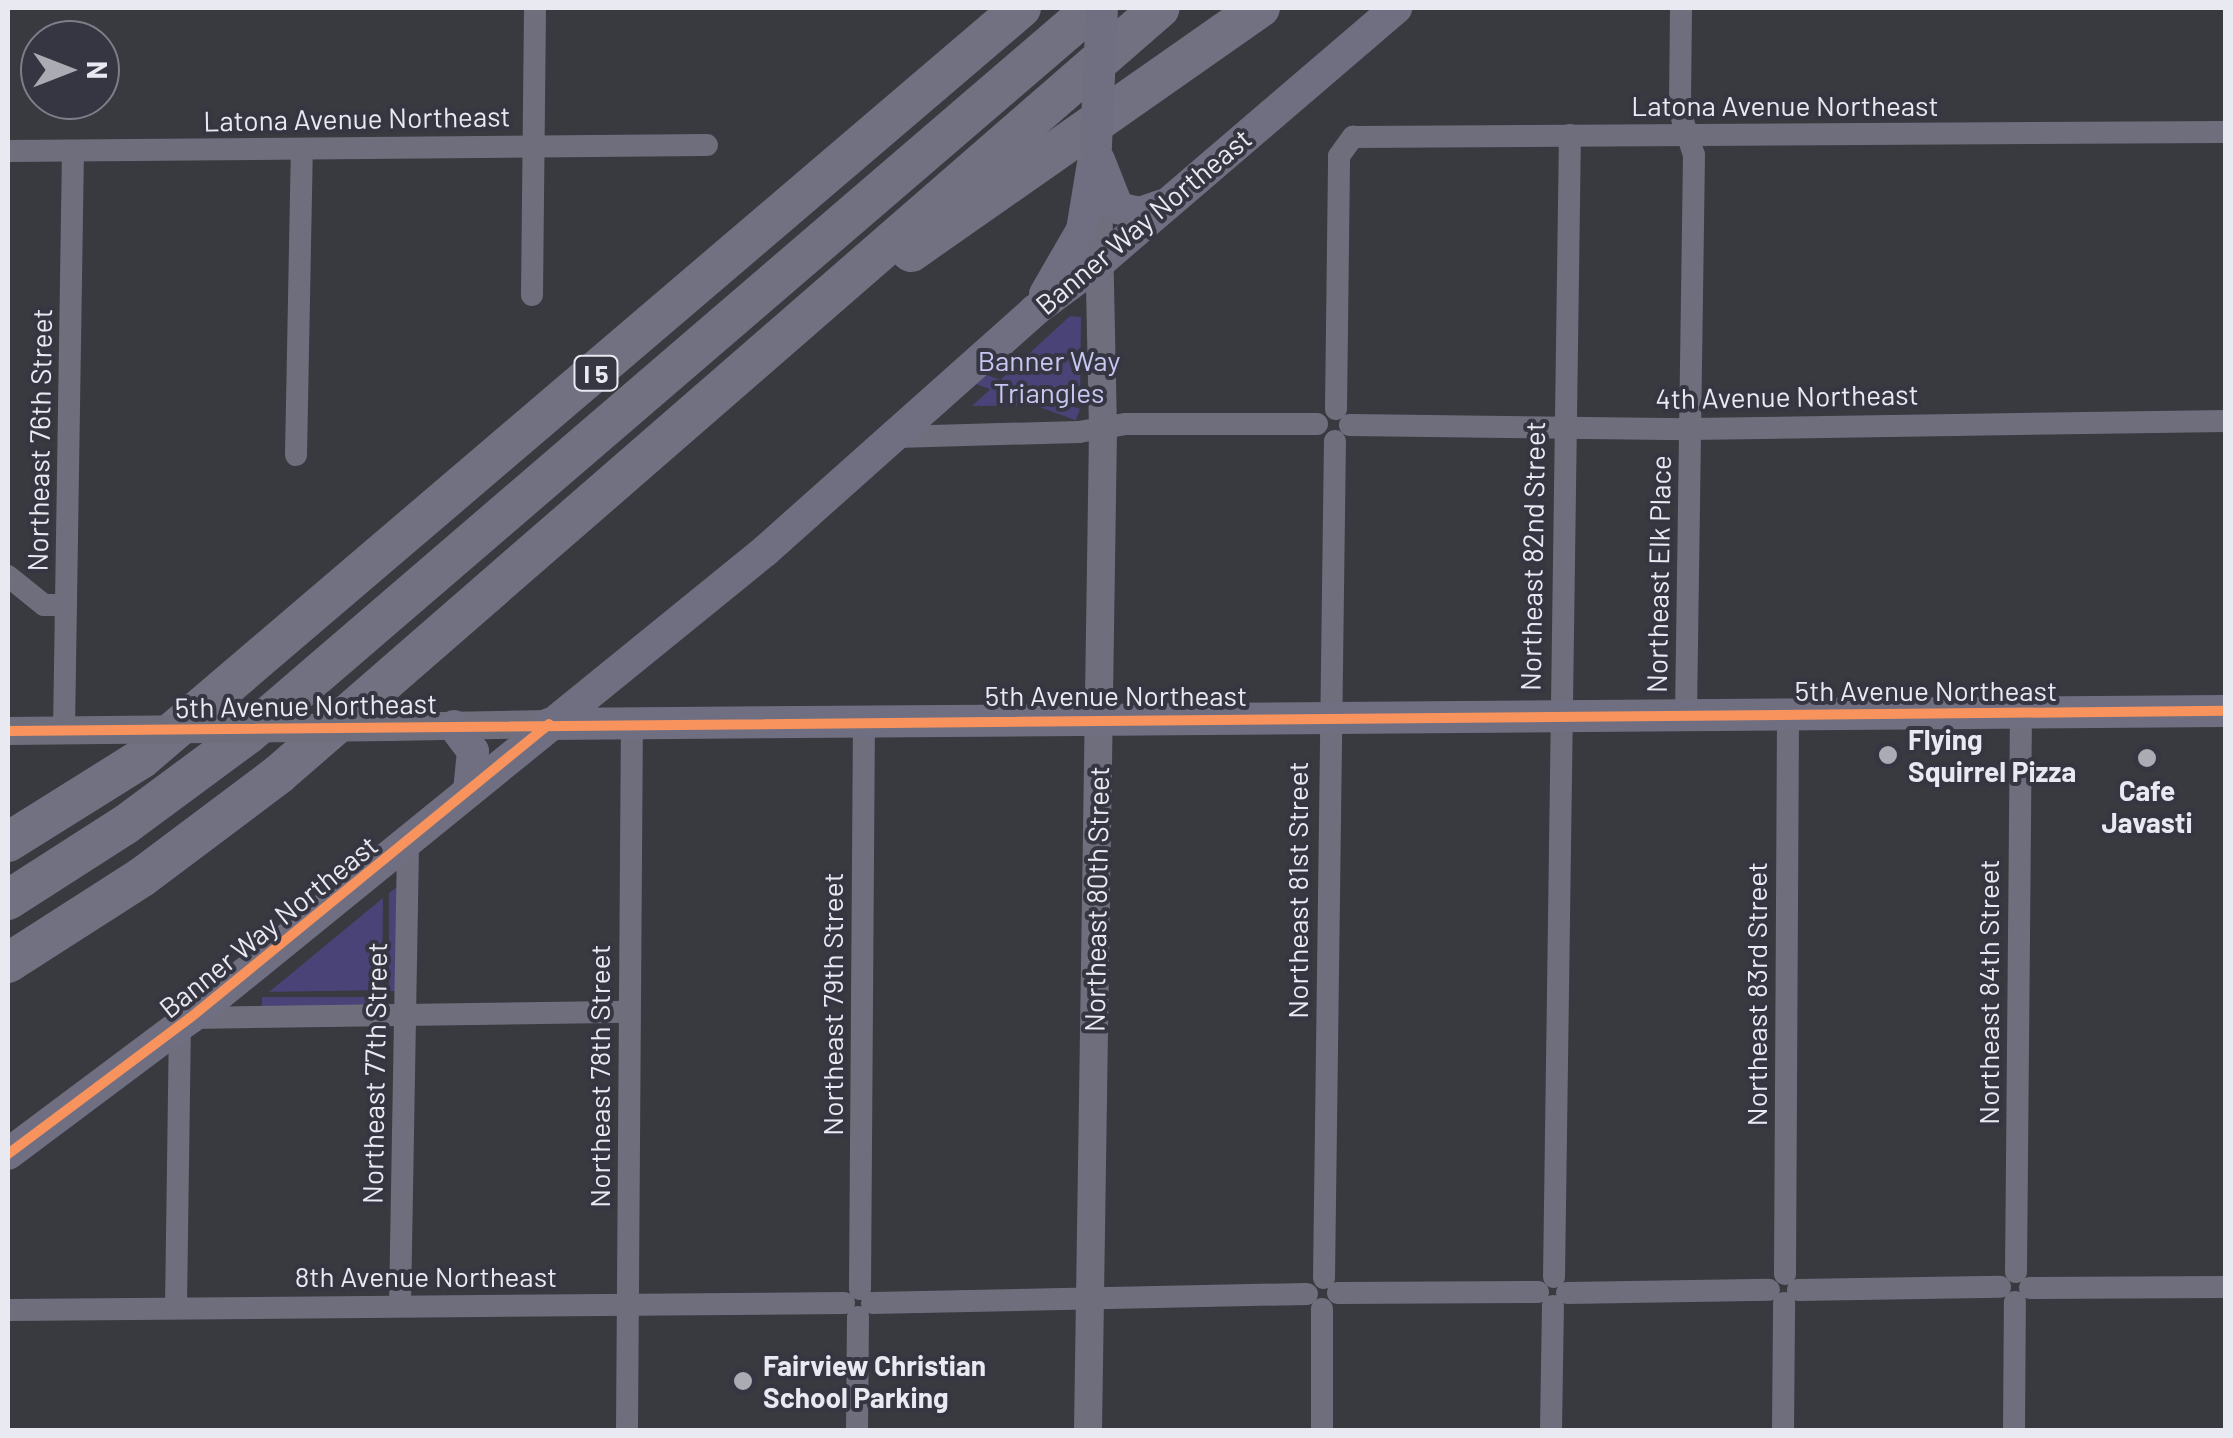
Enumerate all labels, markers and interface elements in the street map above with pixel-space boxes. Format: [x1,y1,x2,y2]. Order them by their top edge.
north arrow [20,20,120,120]
text: N [81,61,115,79]
street label: Latona Avenue Northeast [1631,88,1939,122]
street label: Latona Avenue Northeast [203,99,511,137]
street label: Banner Way Northeast [1028,121,1258,321]
street label: Northeast 76th Street [20,308,58,572]
park label: Banner Way Triangles [978,343,1120,409]
road number: I 5 [571,353,621,393]
street label: 4th Avenue Northeast [1655,377,1919,415]
street label: Northeast 82nd Street [1513,421,1551,691]
street label: Northeast Elk Place [1639,455,1677,693]
street label: 5th Avenue Northeast [1795,673,2057,707]
street label: 5th Avenue Northeast [985,678,1247,712]
street label: 5th Avenue Northeast [175,686,437,724]
place label: Flying Squirrel Pizza [1908,722,2076,788]
marker: Flying Squirrel Pizza [1877,744,1899,766]
marker: Cafe Javasti [2136,747,2158,769]
street label: Northeast 81st Street [1280,761,1314,1019]
street label: Northeast 80th Street [1077,766,1115,1032]
place label: Cafe Javasti [2101,773,2193,839]
street label: Banner Way Northeast [152,828,384,1024]
street label: Northeast 84th Street [1971,859,2005,1125]
street label: Northeast 83rd Street [1739,862,1773,1126]
street label: Northeast 79th Street [815,872,849,1136]
street label: Northeast 77th Street [355,942,393,1204]
street label: Northeast 78th Street [582,944,616,1208]
street label: 8th Avenue Northeast [295,1259,557,1293]
place label: Fairview Christian School Parking [763,1348,986,1414]
marker: Fairview Christian School Parking [732,1370,754,1392]

